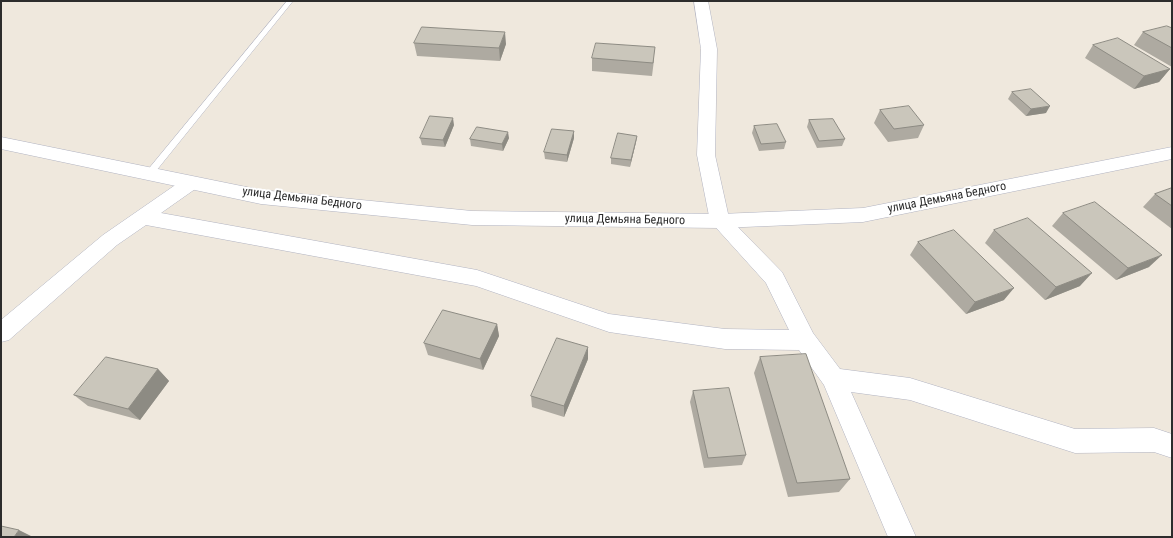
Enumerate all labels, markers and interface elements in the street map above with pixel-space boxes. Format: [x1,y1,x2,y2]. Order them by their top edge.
street label: улица Демьяна Бедного [887,179,1007,217]
street label: улица Демьяна Бедного [241,185,363,213]
street label: улица Демьяна Бедного [565,212,685,228]

